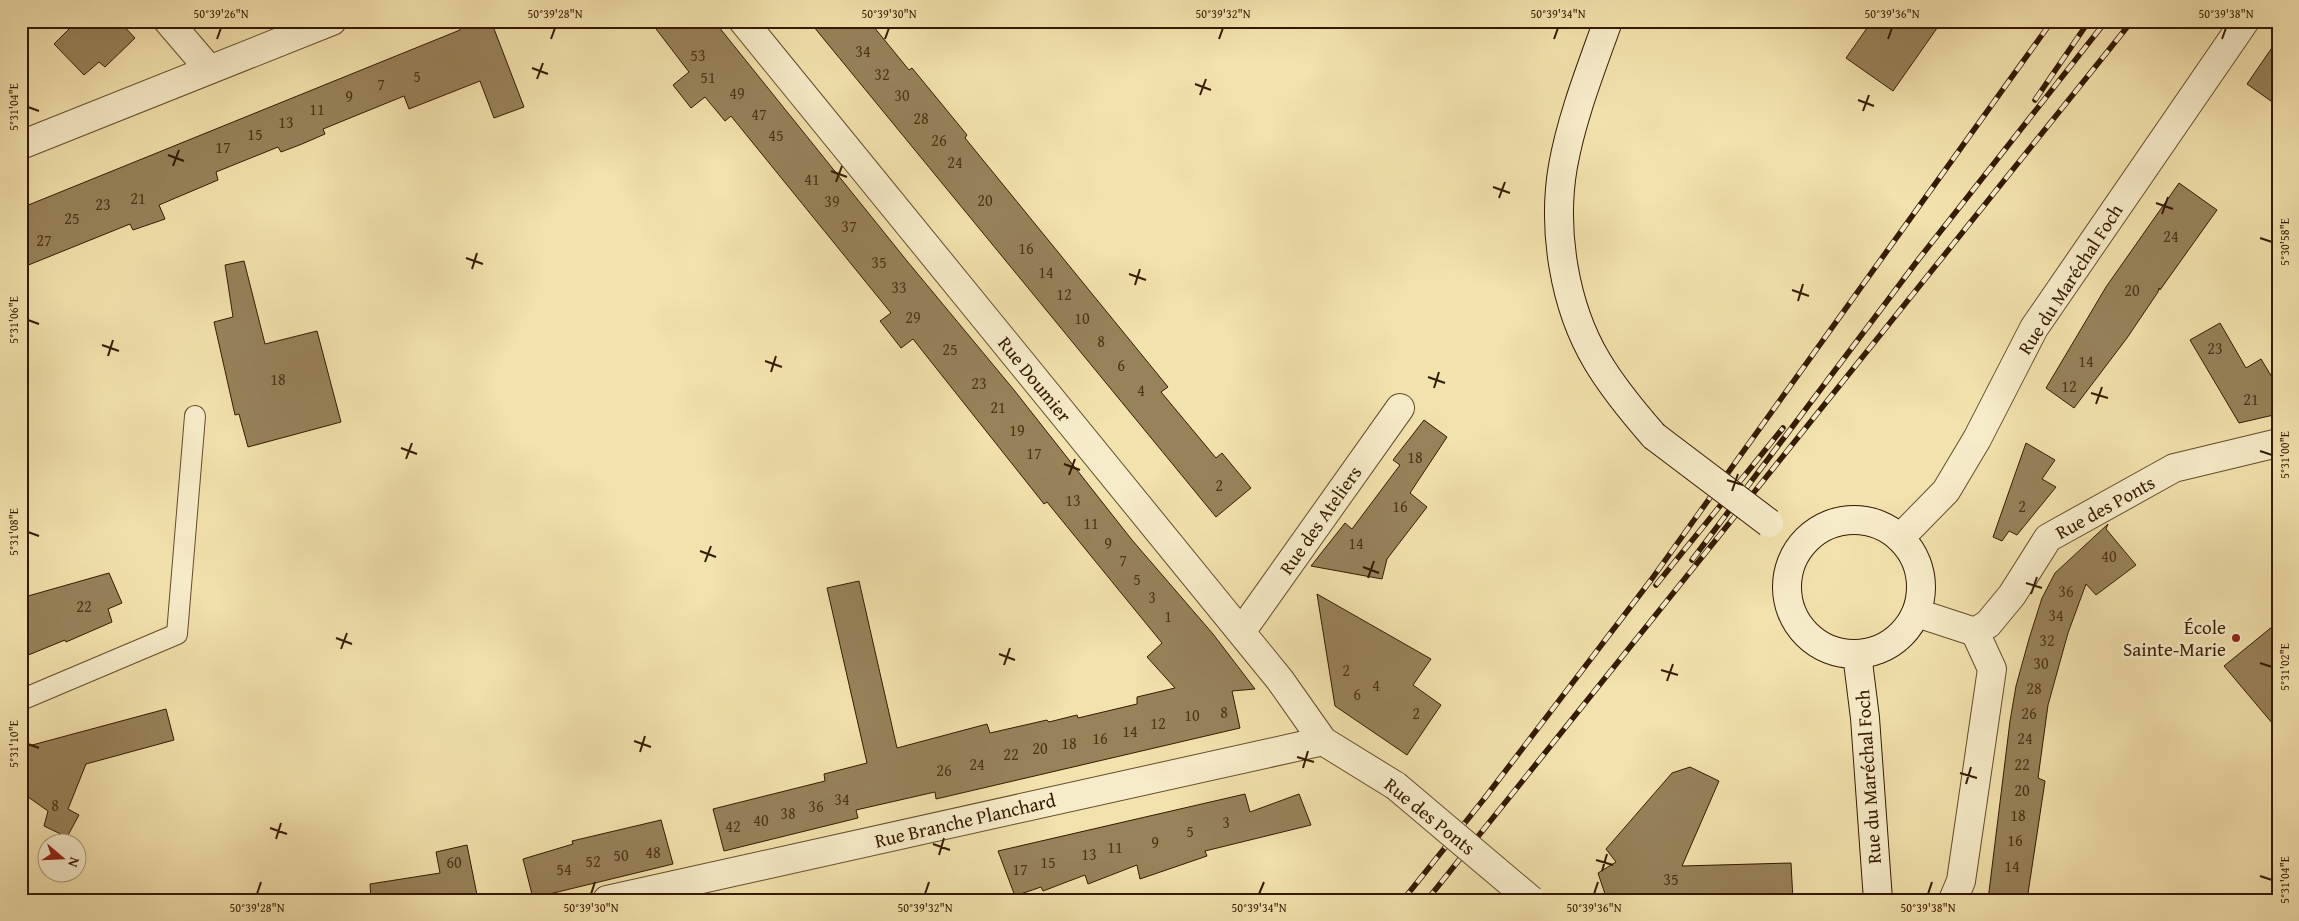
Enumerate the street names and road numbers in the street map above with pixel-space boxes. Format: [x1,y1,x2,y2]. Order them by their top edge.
street label: Rue du Maréchal Foch [2011,198,2129,360]
street label: Rue Doumier [992,330,1079,428]
street label: Rue des Ateliers [1272,460,1368,580]
street label: Rue des Ponts [2050,468,2160,546]
street label: Rue du Maréchal Foch [1848,689,1888,865]
street label: Rue des Ponts [1378,771,1482,861]
street label: Rue Branche Planchard [872,785,1059,854]

